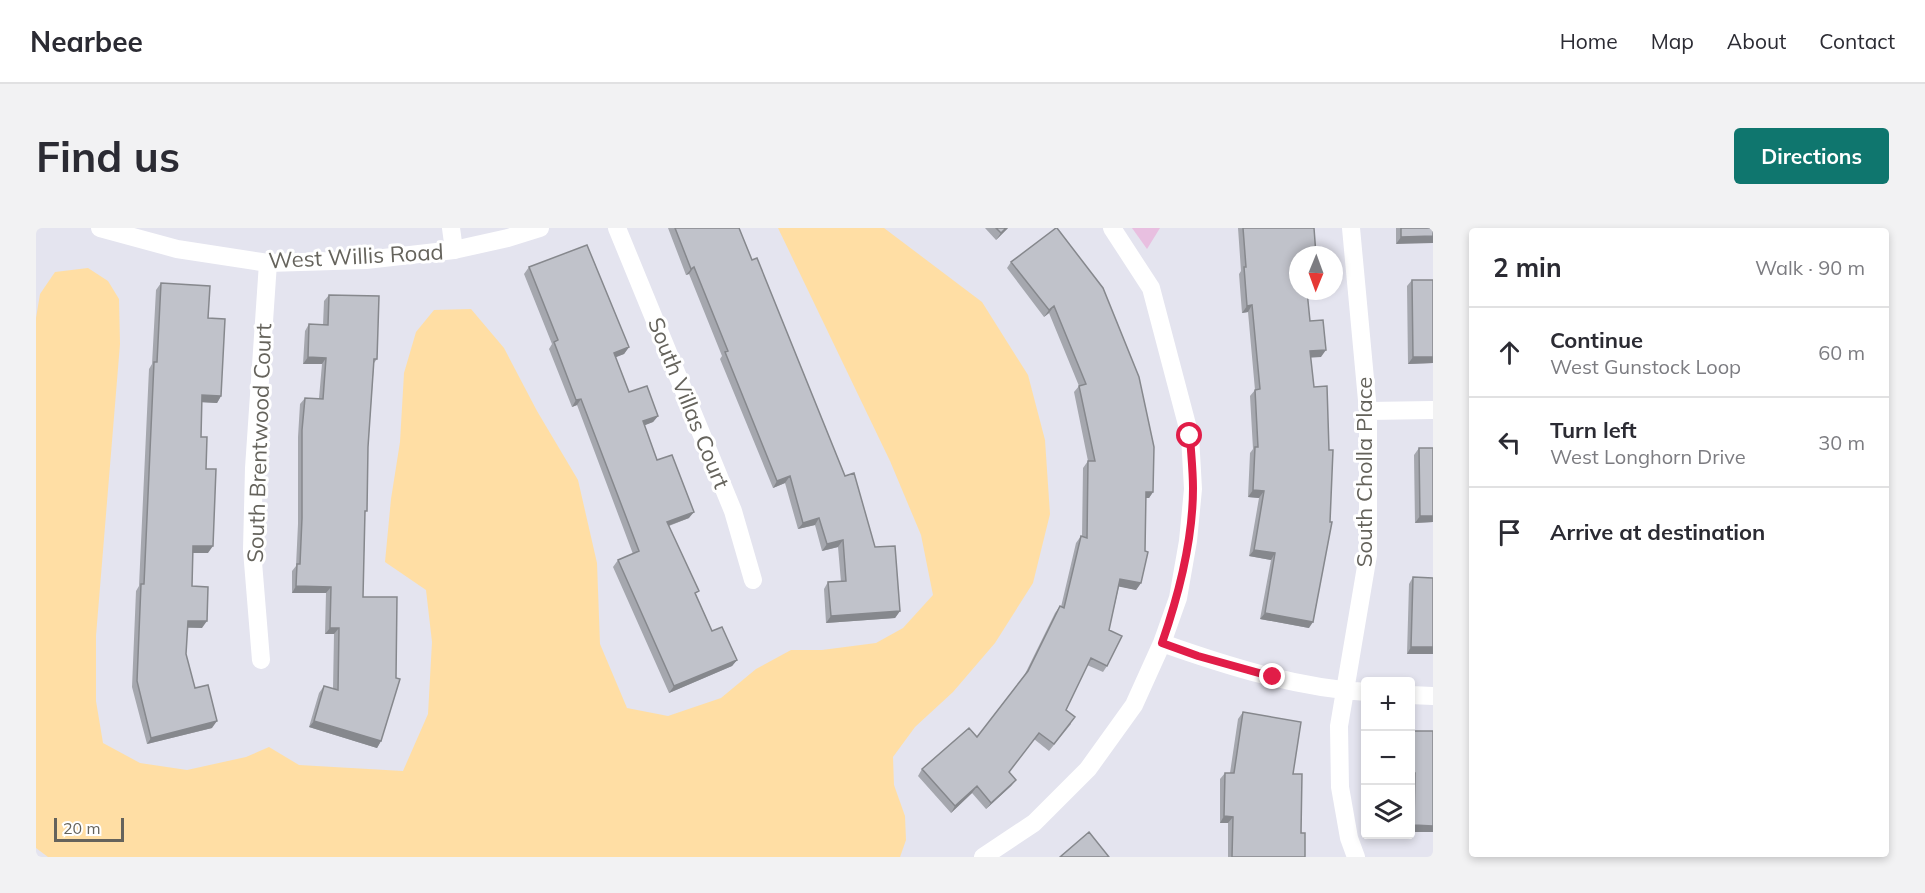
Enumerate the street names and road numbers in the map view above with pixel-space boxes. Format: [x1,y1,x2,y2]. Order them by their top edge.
street label: West Willis Road [268,237,444,275]
street label: South Villas Court [642,313,736,493]
street label: South Brentwood Court [241,322,277,563]
street label: South Cholla Place [1350,377,1378,567]

